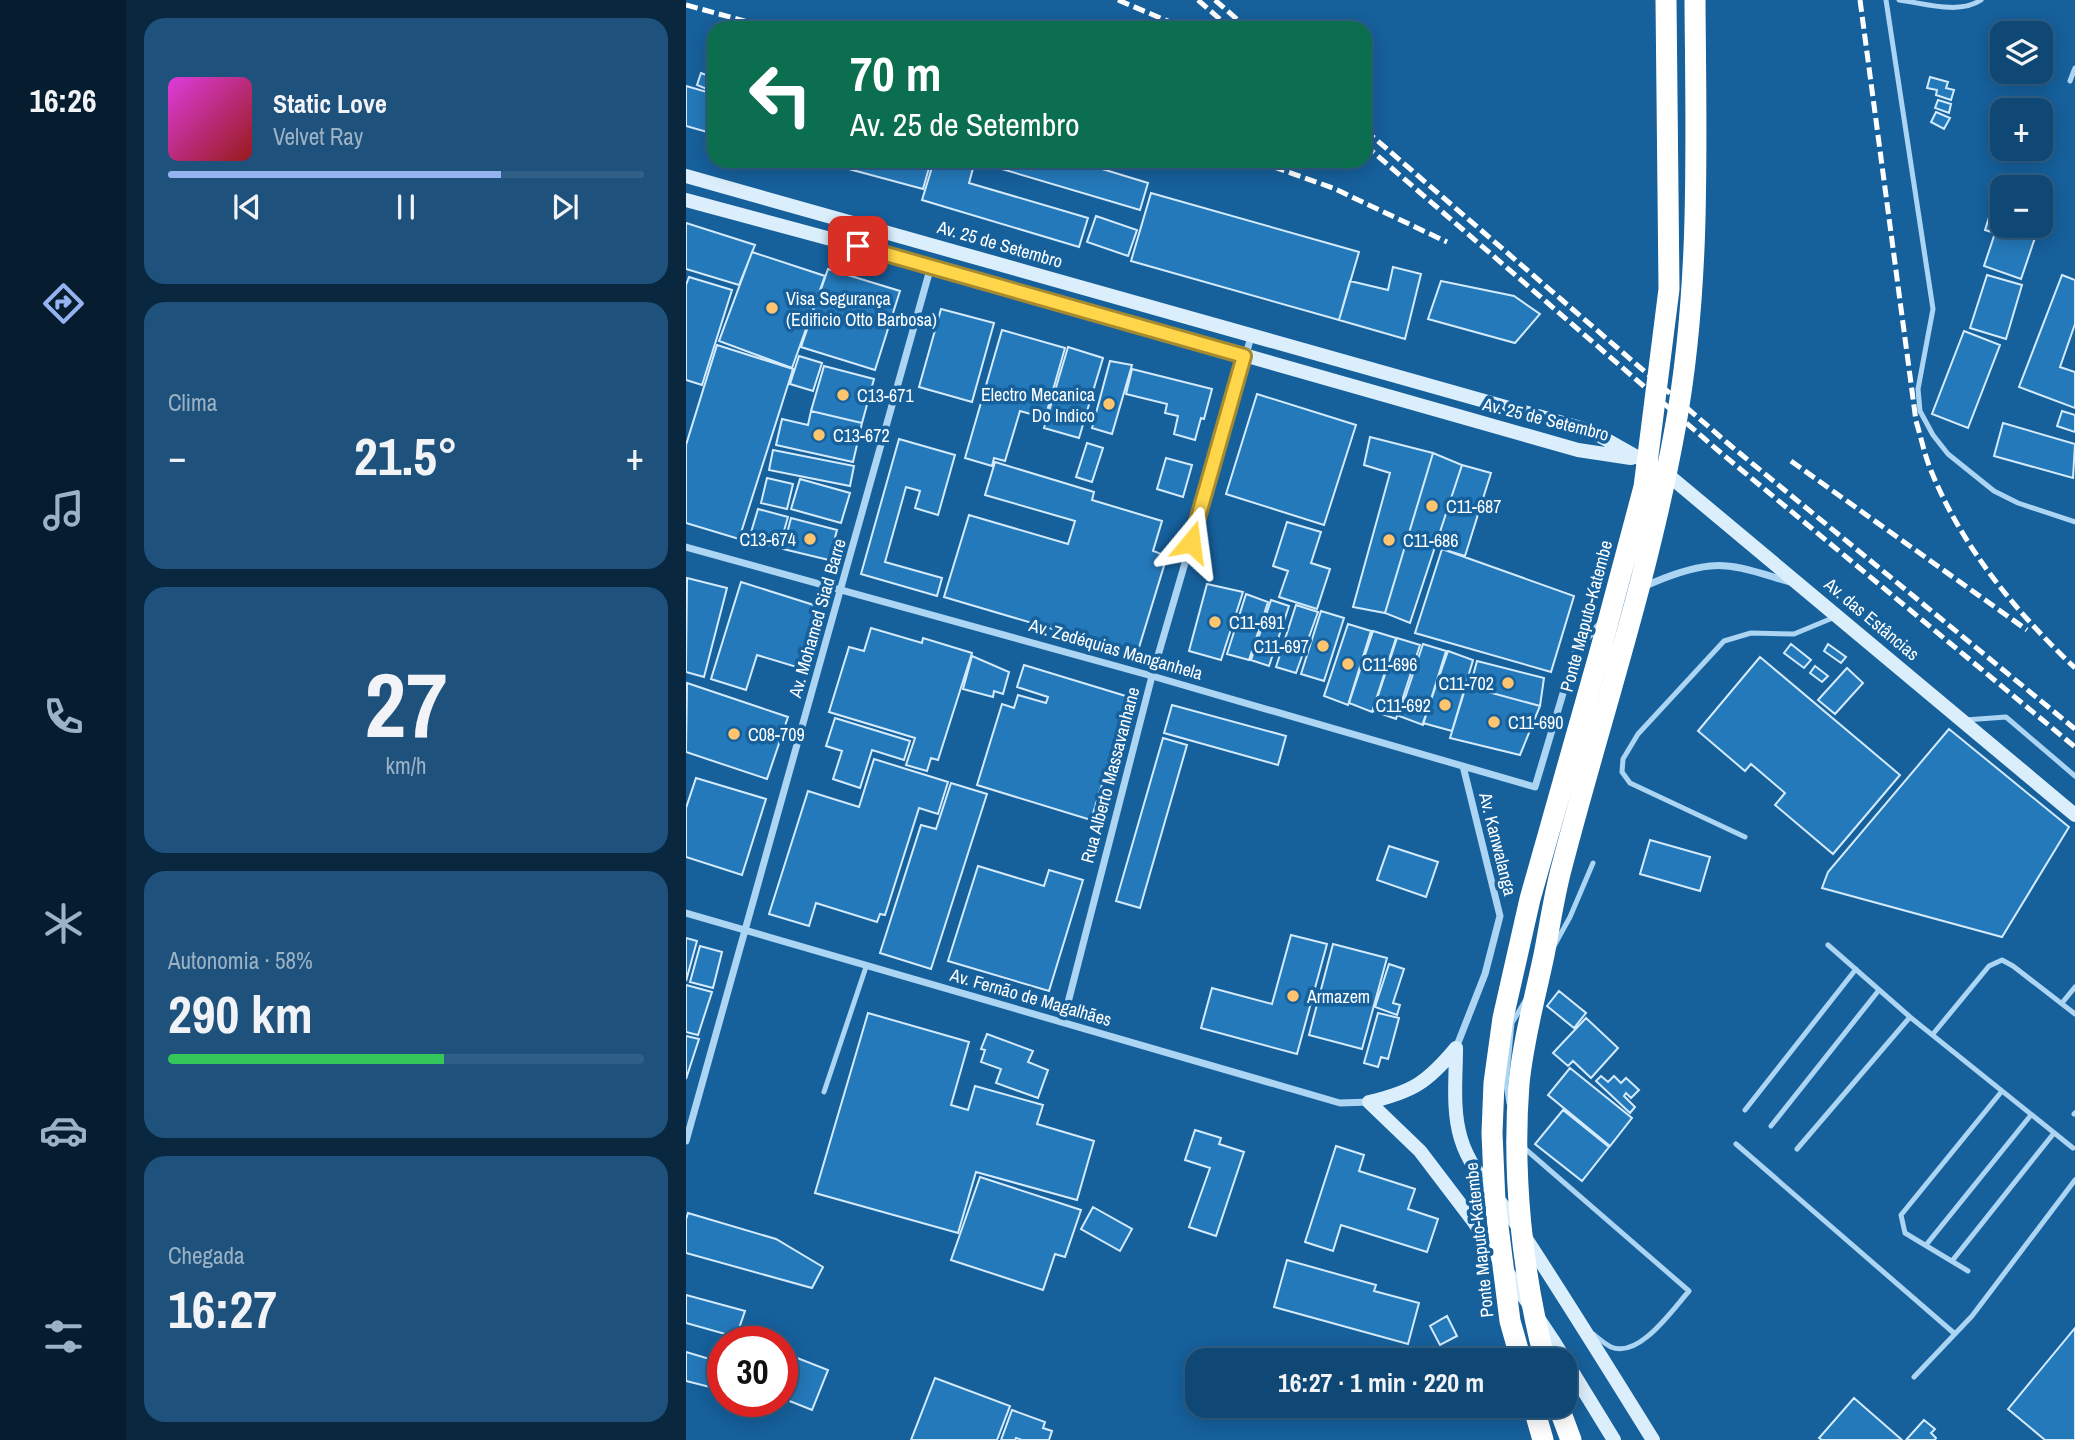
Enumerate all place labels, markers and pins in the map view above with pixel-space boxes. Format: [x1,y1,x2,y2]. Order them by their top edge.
pin [828,216,888,276]
place label: Visa Segurança (Edificio Otto Barbosa) [786,286,937,332]
marker: Visa Segurança (Edificio Otto Barbosa) [764,300,780,316]
place label: Electro Mecanica Do Indico [981,382,1095,428]
place label: C13-671 [857,383,914,408]
marker: C13-671 [835,387,851,403]
marker: Electro Mecanica Do Indico [1101,396,1117,412]
place label: C13-672 [833,423,890,448]
marker: C13-672 [811,427,827,443]
place label: C11-687 [1446,494,1502,519]
marker: C11-687 [1424,498,1440,514]
place label: C13-674 [739,527,796,552]
place label: C11-686 [1403,528,1459,553]
marker: C13-674 [802,531,818,547]
marker: C11-686 [1381,532,1397,548]
place label: C11-691 [1229,610,1285,635]
marker: C11-691 [1207,614,1223,630]
place label: C11-697 [1253,634,1309,659]
marker: C11-697 [1315,638,1331,654]
place label: C11-696 [1362,652,1418,677]
marker: C11-696 [1340,656,1356,672]
place label: C11-702 [1438,671,1494,696]
marker: C11-702 [1500,675,1516,691]
place label: C11-692 [1375,693,1431,718]
marker: C11-692 [1437,697,1453,713]
place label: C11-690 [1508,710,1564,735]
marker: C11-690 [1486,714,1502,730]
place label: C08-709 [748,722,805,747]
marker: C08-709 [726,726,742,742]
place label: Armazem [1306,984,1370,1009]
marker: Armazem [1285,988,1301,1004]

